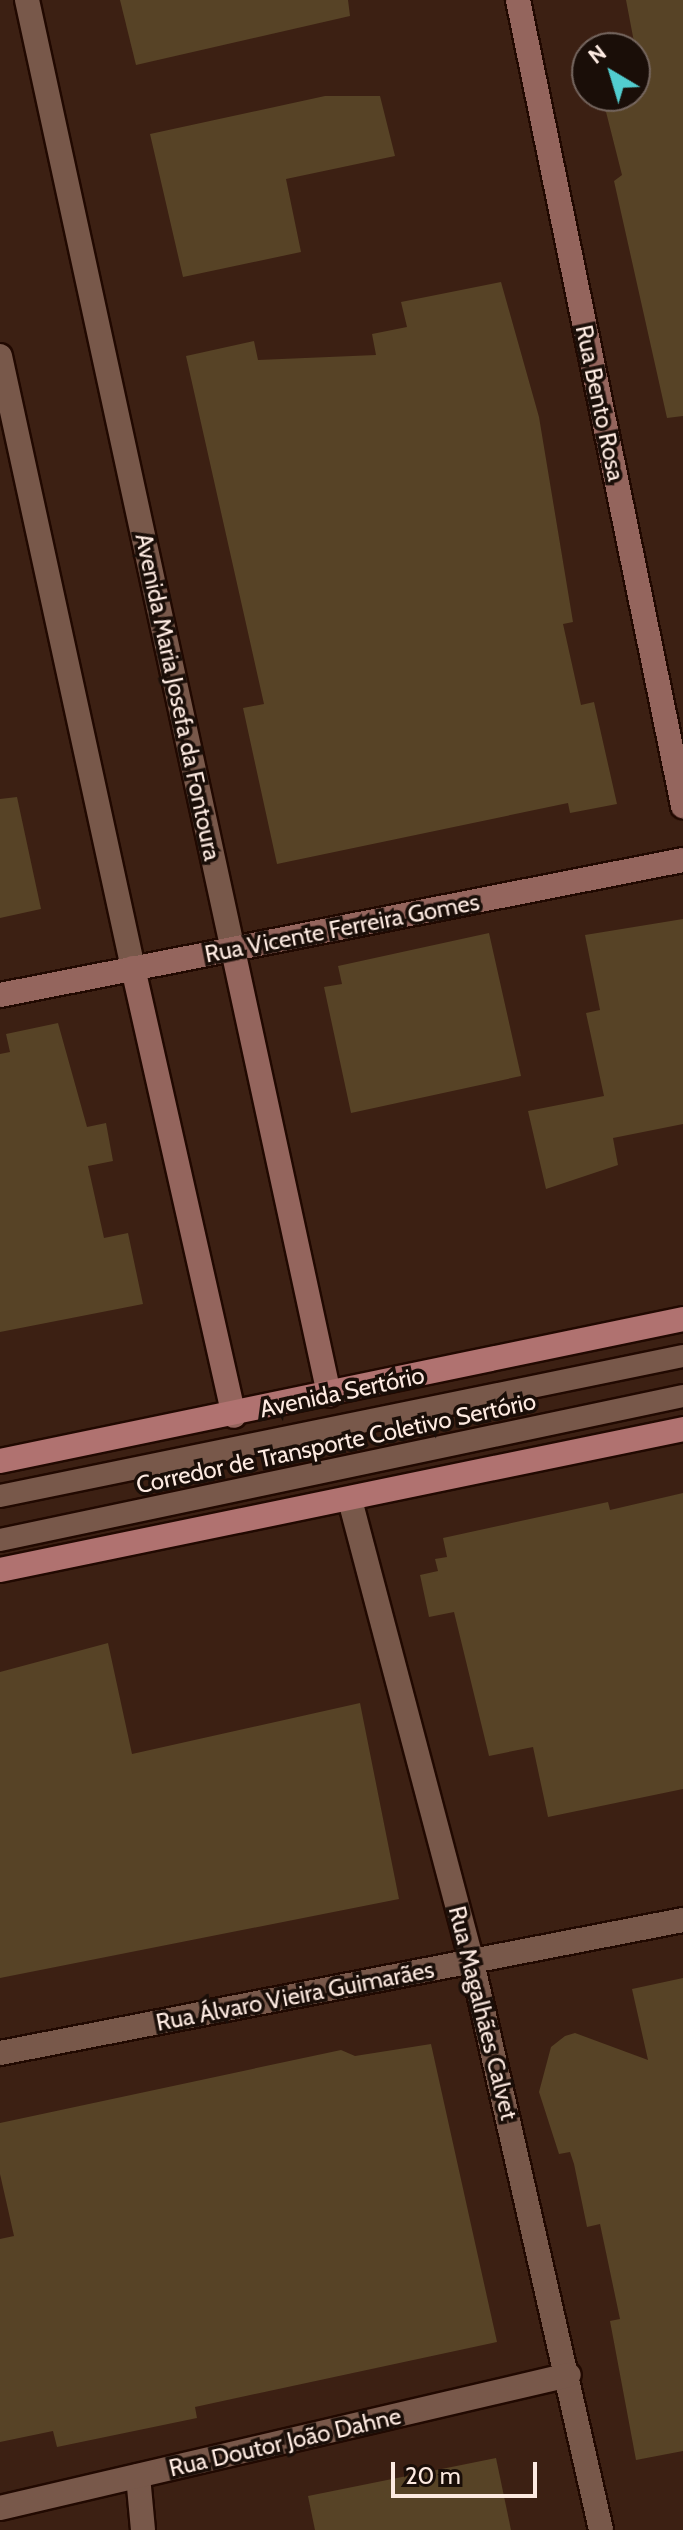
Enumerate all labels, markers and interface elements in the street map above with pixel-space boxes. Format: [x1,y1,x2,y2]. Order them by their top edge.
north arrow [571,32,651,112]
text: N [583,39,612,70]
street label: Rua Bento Rosa [569,322,631,484]
street label: Avenida Maria Josefa da Fontoura [129,531,227,863]
street label: Rua Vicente Ferreira Gomes [202,887,482,969]
street label: Avenida Sertório [257,1361,427,1423]
street label: Corredor de Transporte Coletivo Sertório [134,1387,538,1499]
street label: Rua Magalhães Calvet [442,1903,524,2123]
street label: Rua Álvaro Vieira Guimarães [154,1955,436,2037]
street label: Rua Doutor João Dahne [166,2401,404,2483]
scale bar [395,2446,541,2496]
text: 20 m [405,2461,461,2490]

